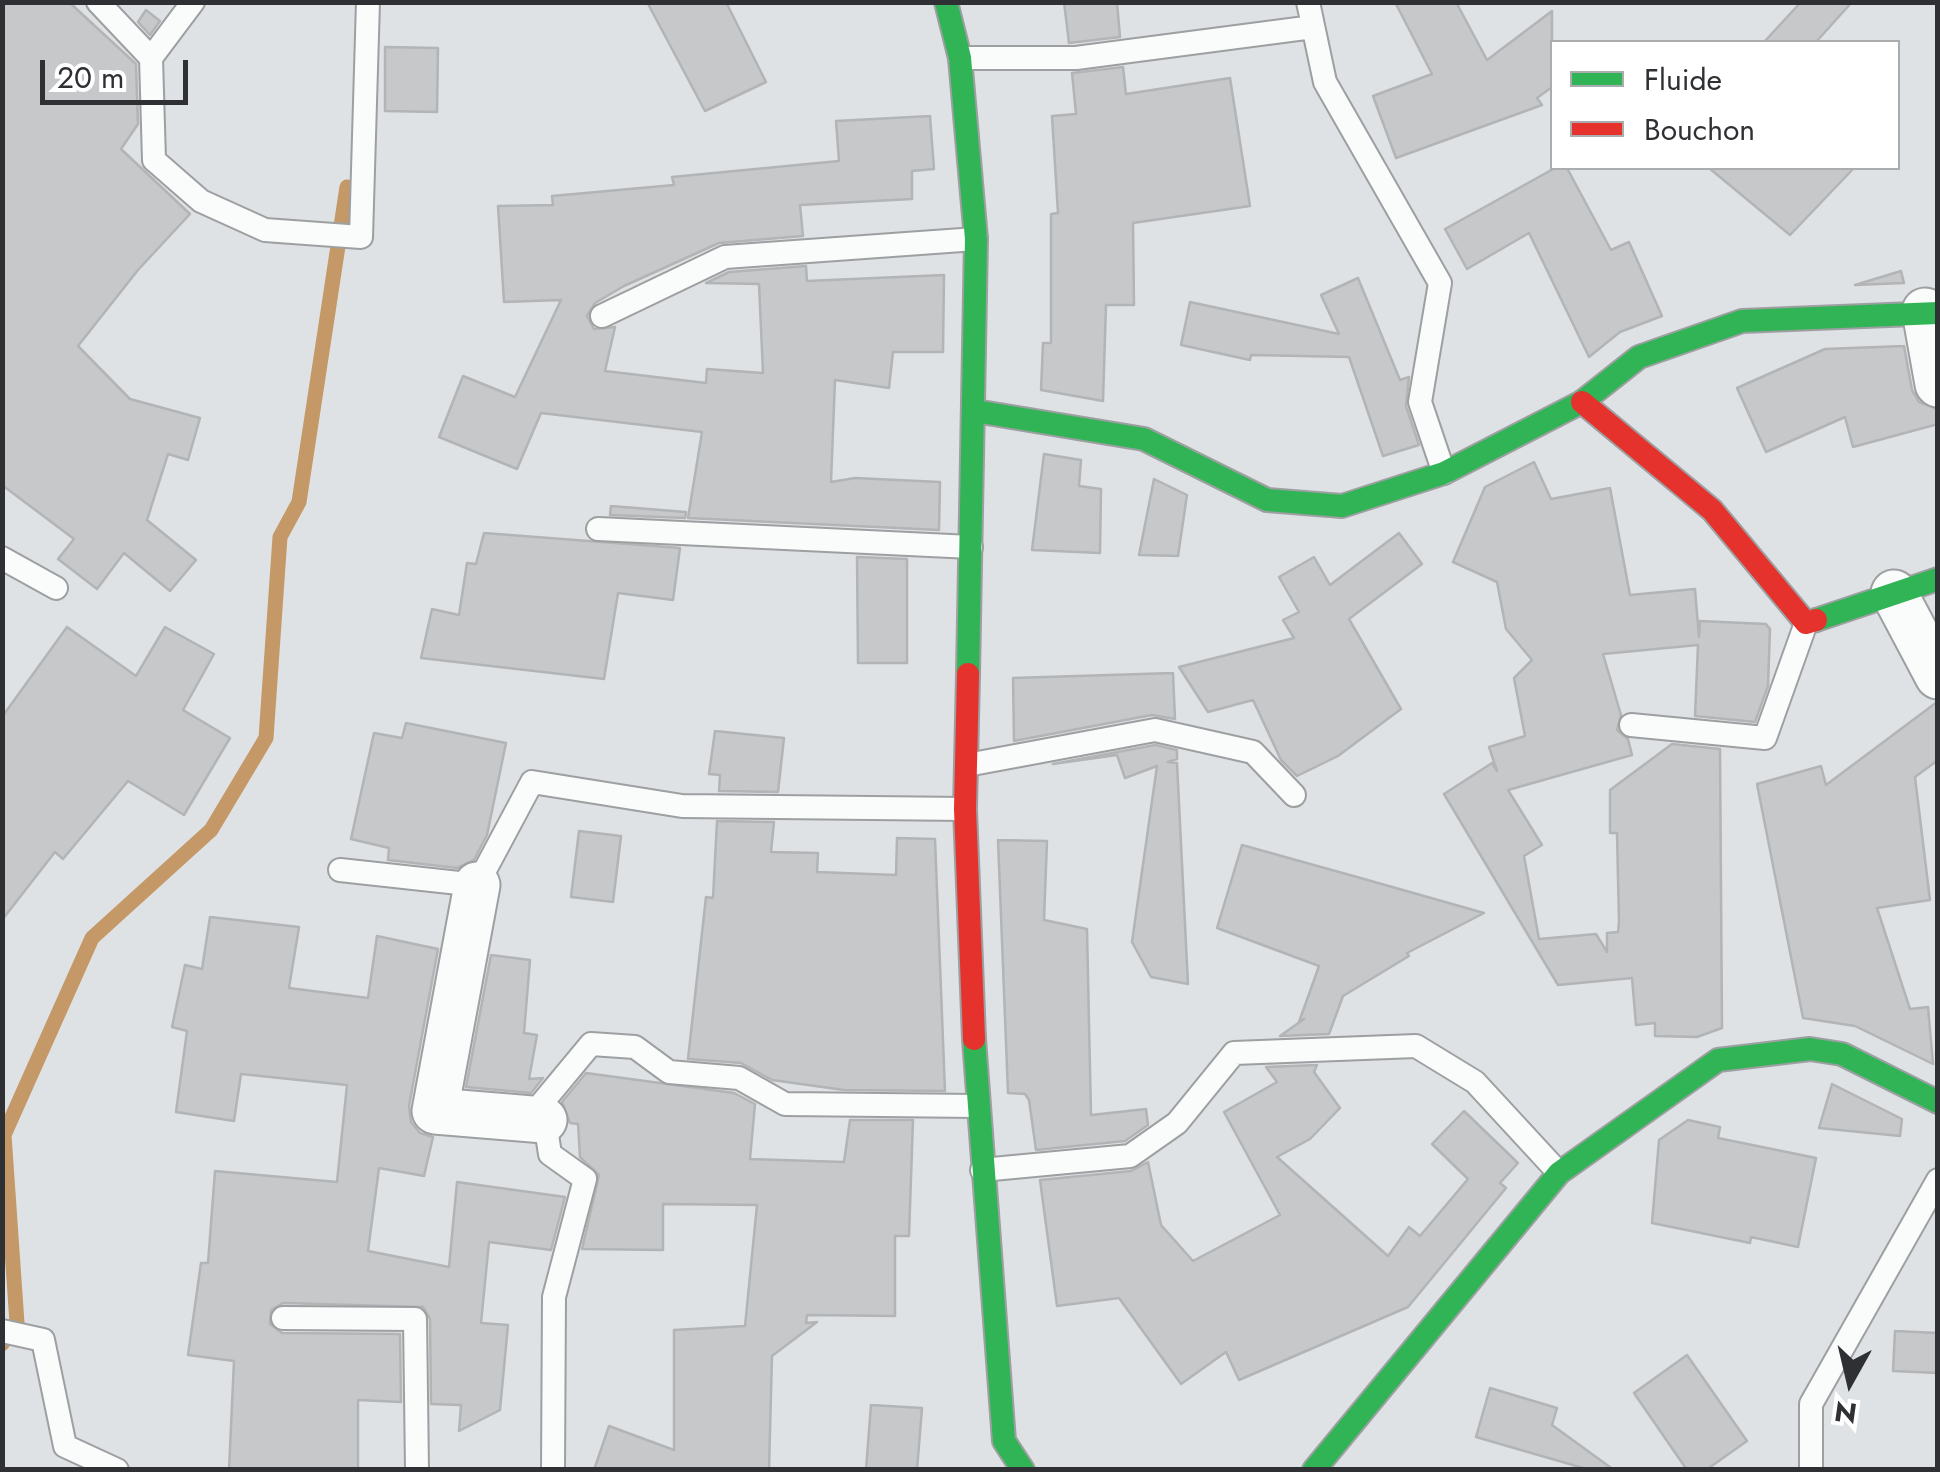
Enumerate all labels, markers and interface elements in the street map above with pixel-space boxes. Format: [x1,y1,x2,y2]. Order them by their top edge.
scale bar [45,40,192,102]
legend [1550,40,1900,170]
text: 20 m [57,56,124,99]
text: Fluide [1644,58,1722,101]
text: Bouchon [1644,108,1755,151]
north arrow [1800,1332,1900,1432]
text: N [1832,1390,1860,1434]

